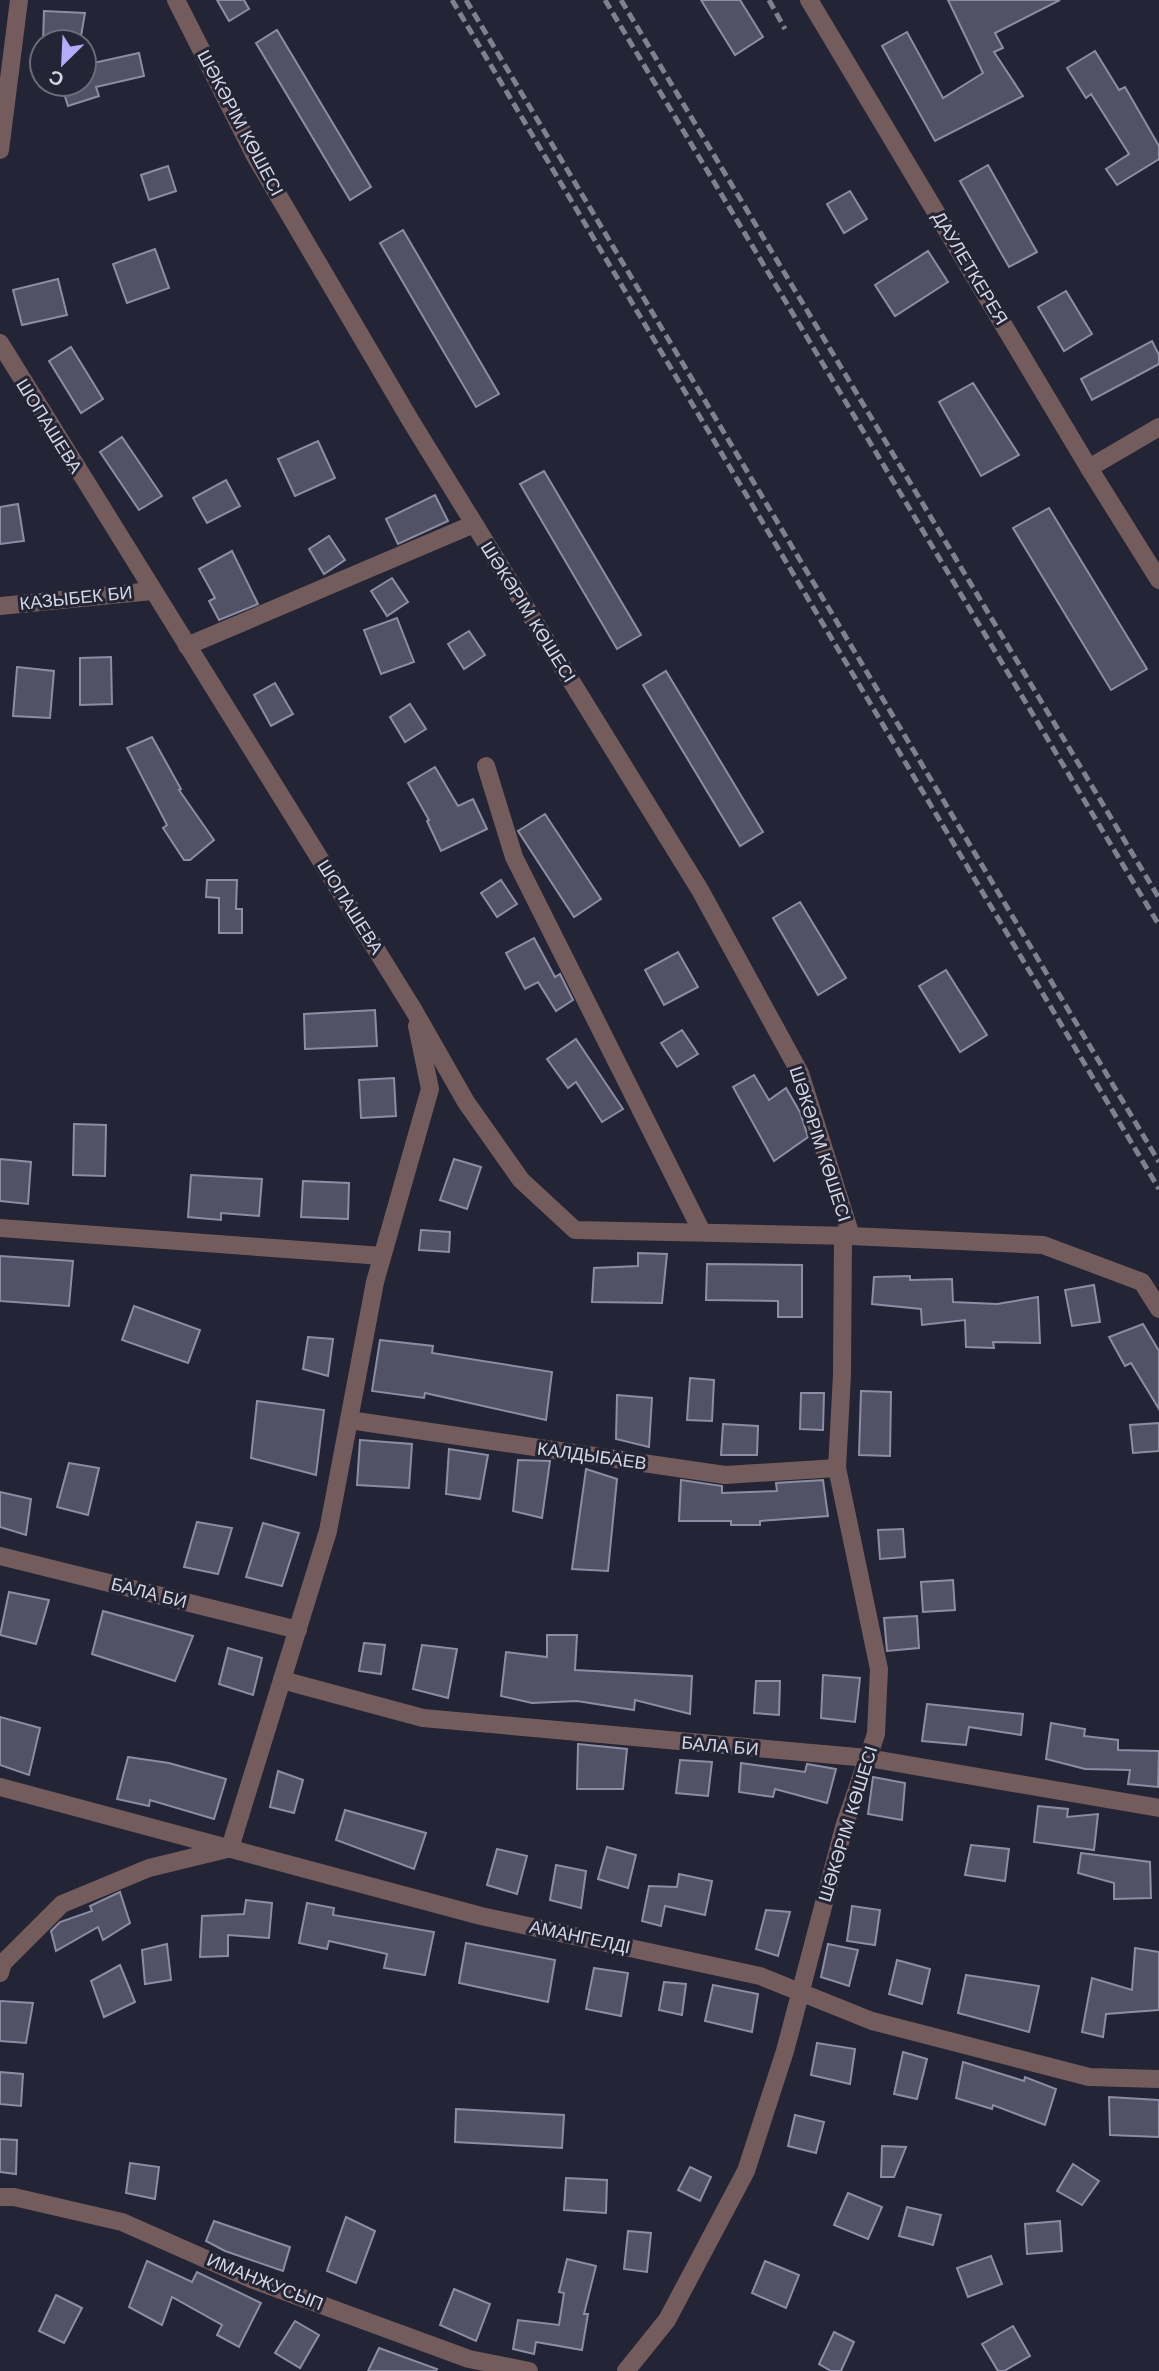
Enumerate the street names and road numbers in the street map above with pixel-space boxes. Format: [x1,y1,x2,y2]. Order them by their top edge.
street label: ШӘКӘРІМ КӨШЕСІ [193,47,287,199]
street label: ДАУЛЕТКЕРЕЯ [928,208,1012,328]
street label: ШОПАШЕВА [12,375,86,477]
street label: ШӘКӘРІМ КӨШЕСІ [477,538,579,686]
street label: КАЗЫБЕК БИ [19,582,133,614]
street label: ШОПАШЕВА [313,856,387,958]
street label: ШӘКӘРІМ КӨШЕСІ [785,1064,855,1224]
street label: КАЛДЫБАЕВ [536,1438,648,1474]
street label: БАЛА БИ [109,1574,189,1612]
street label: БАЛА БИ [681,1733,759,1759]
street label: ШӘКӘРІМ КӨШЕСІ [815,1744,881,1904]
street label: АМАНГЕЛДІ [528,1917,632,1957]
street label: ИМАНЖУСЫП [204,2250,326,2314]

